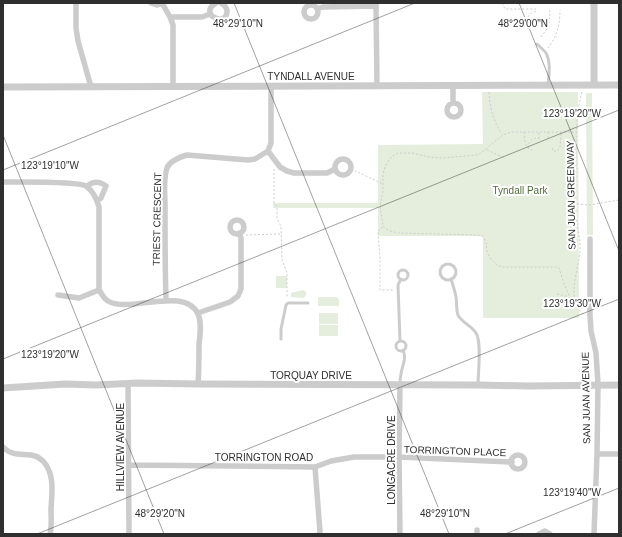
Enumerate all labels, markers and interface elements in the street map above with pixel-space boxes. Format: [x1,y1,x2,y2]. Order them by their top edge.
text: 48°29'10"N [213,18,263,29]
text: 48°29'00"N [498,18,548,29]
street label: TYNDALL AVENUE [267,71,355,82]
text: 123°19'20"W [543,108,601,119]
street label: SAN JUAN GREENWAY [565,140,577,250]
text: 123°19'10"W [21,160,79,171]
street label: TRIEST CRESCENT [151,172,163,266]
park label: Tyndall Park [492,185,549,196]
text: 123°19'30"W [543,298,601,309]
text: 123°19'20"W [21,349,79,360]
street label: SAN JUAN AVENUE [580,352,592,444]
street label: TORQUAY DRIVE [270,370,352,381]
street label: HILLVIEW AVENUE [115,402,126,491]
street label: LONGACRE DRIVE [386,415,397,505]
street label: TORRINGTON PLACE [404,444,507,458]
street label: TORRINGTON ROAD [215,452,313,463]
text: 123°19'40"W [543,487,601,498]
text: 48°29'20"N [135,508,185,519]
text: 48°29'10"N [420,508,470,519]

